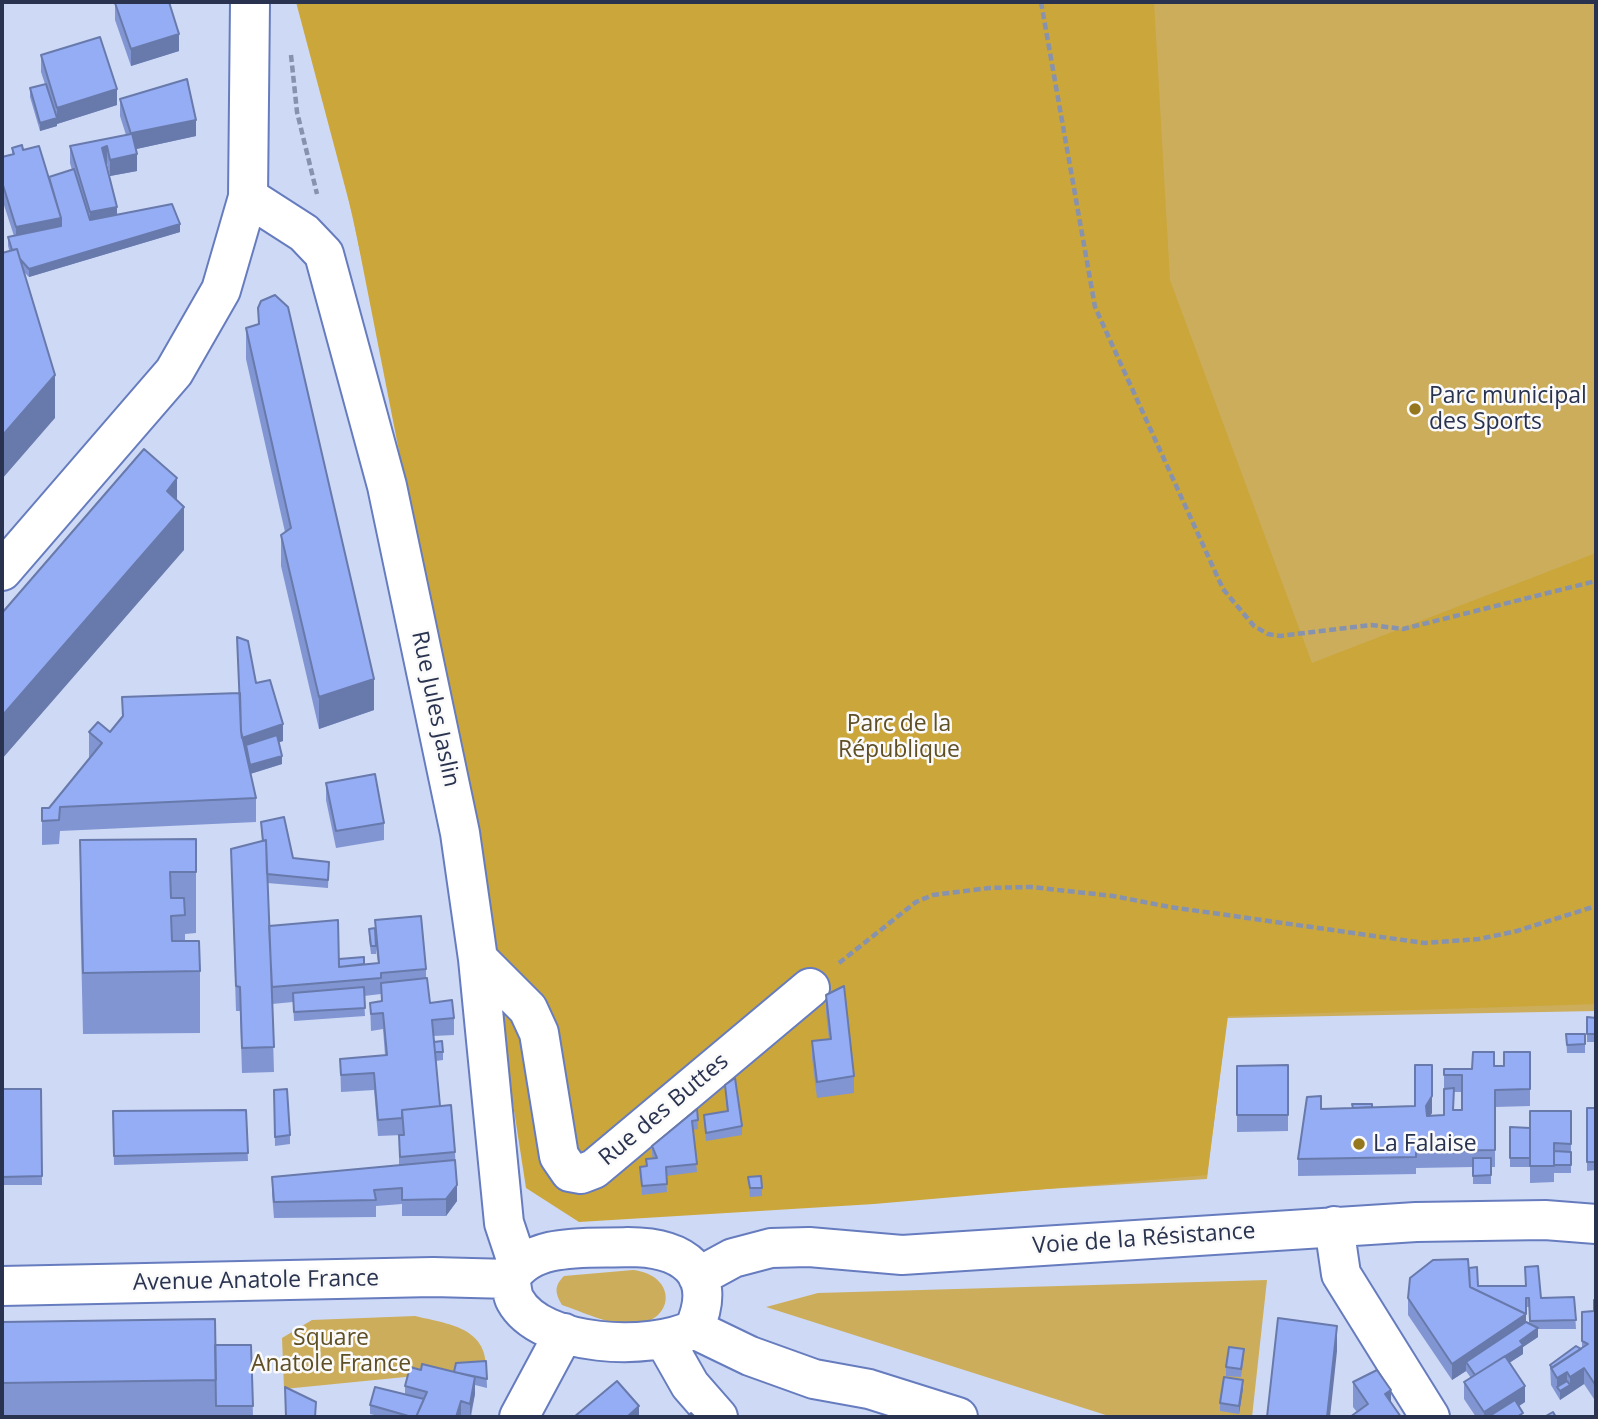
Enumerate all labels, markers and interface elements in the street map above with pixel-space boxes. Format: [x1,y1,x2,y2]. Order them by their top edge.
place label: Parc municipal des Sports [1429,382,1587,436]
marker: Parc municipal des Sports [1407,401,1423,417]
street label: Rue Jules Jaslin [405,628,465,790]
park label: Parc de la République [838,710,960,764]
street label: Rue des Buttes [594,1048,734,1172]
place label: La Falaise [1373,1130,1477,1158]
marker: La Falaise [1351,1136,1367,1152]
street label: Voie de la Résistance [1031,1217,1257,1261]
street label: Avenue Anatole France [133,1265,379,1297]
park label: Square Anatole France [251,1324,411,1378]

